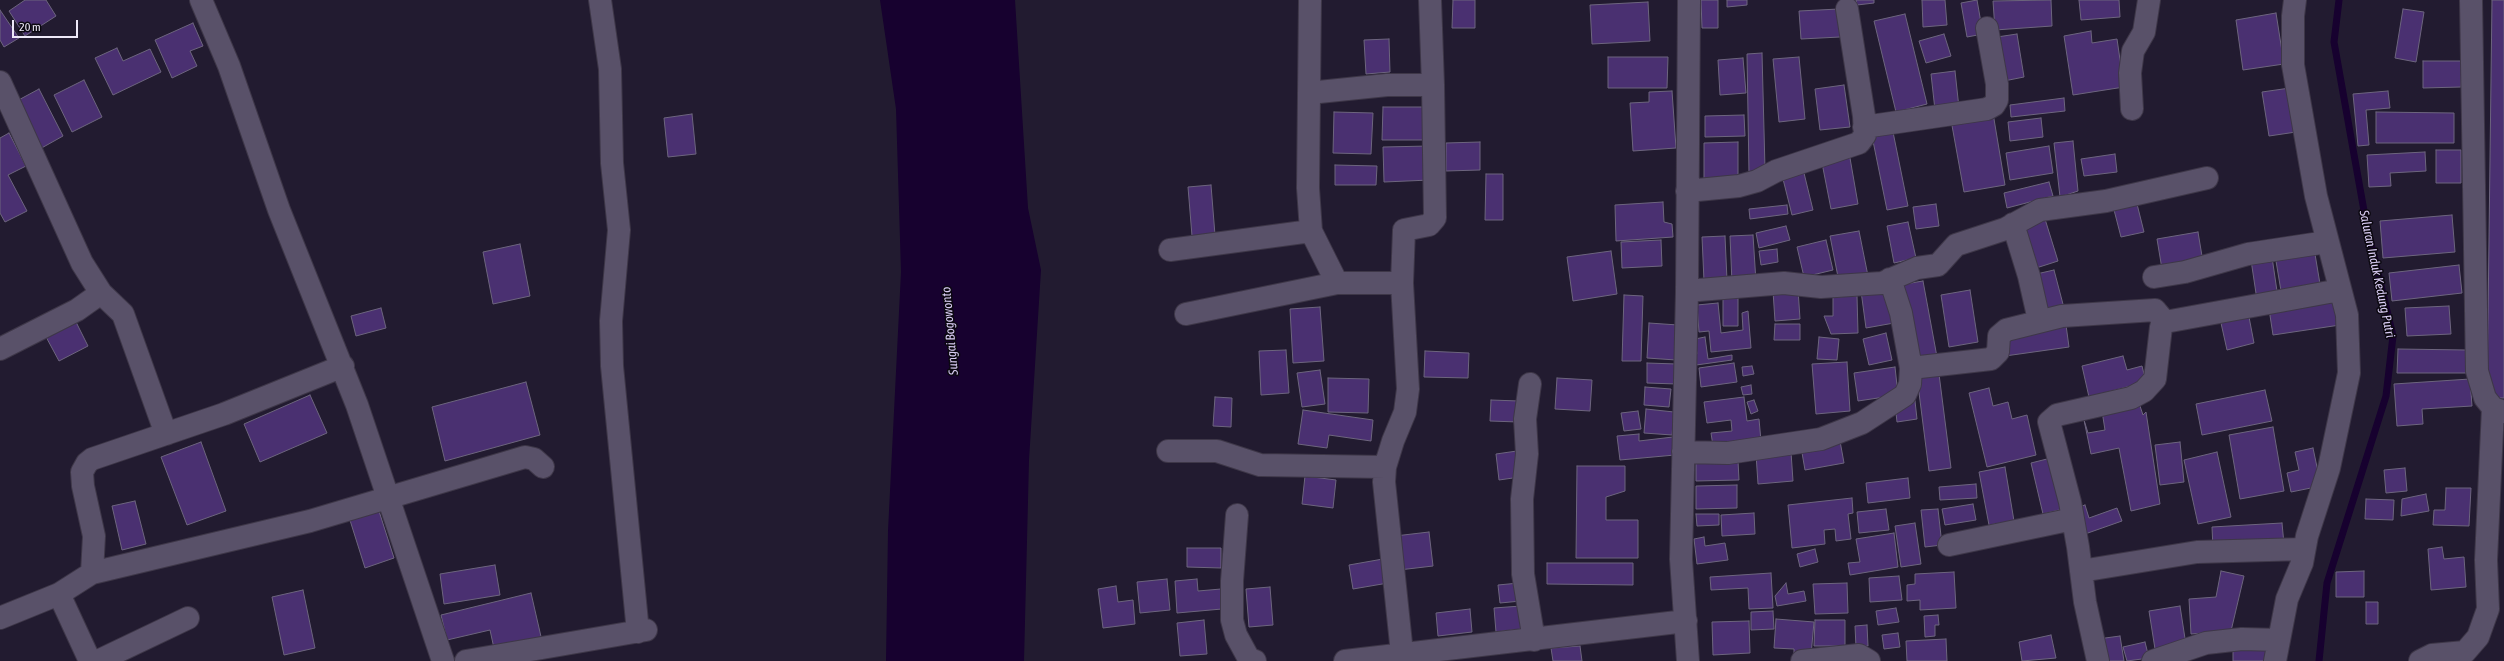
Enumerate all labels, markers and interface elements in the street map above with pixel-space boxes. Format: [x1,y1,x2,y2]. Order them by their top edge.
scale bar [14,12,80,38]
text: 20 m [19,20,41,34]
water label: Saluran Induk Kedung Putri [2356,209,2398,339]
water label: Sungai Bogowonto [938,286,962,376]

